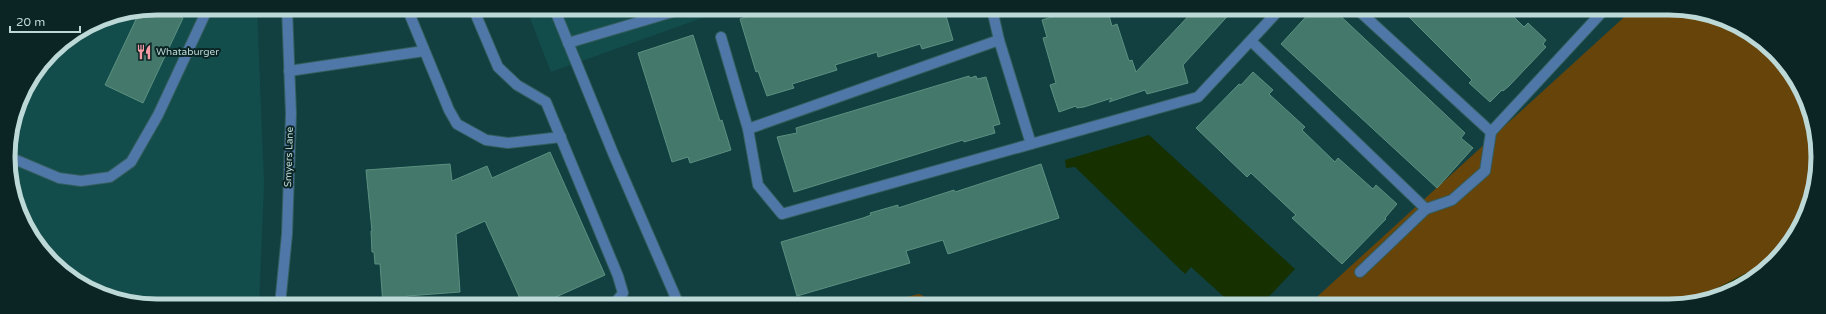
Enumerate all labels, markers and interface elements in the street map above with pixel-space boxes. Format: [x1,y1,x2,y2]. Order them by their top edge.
scale bar [10,8,80,34]
text: 20 m [16,15,45,29]
restaurant icon: Whataburger [135,43,153,61]
place label: Whataburger [156,46,219,58]
street label: Smyers Lane [282,126,296,187]

